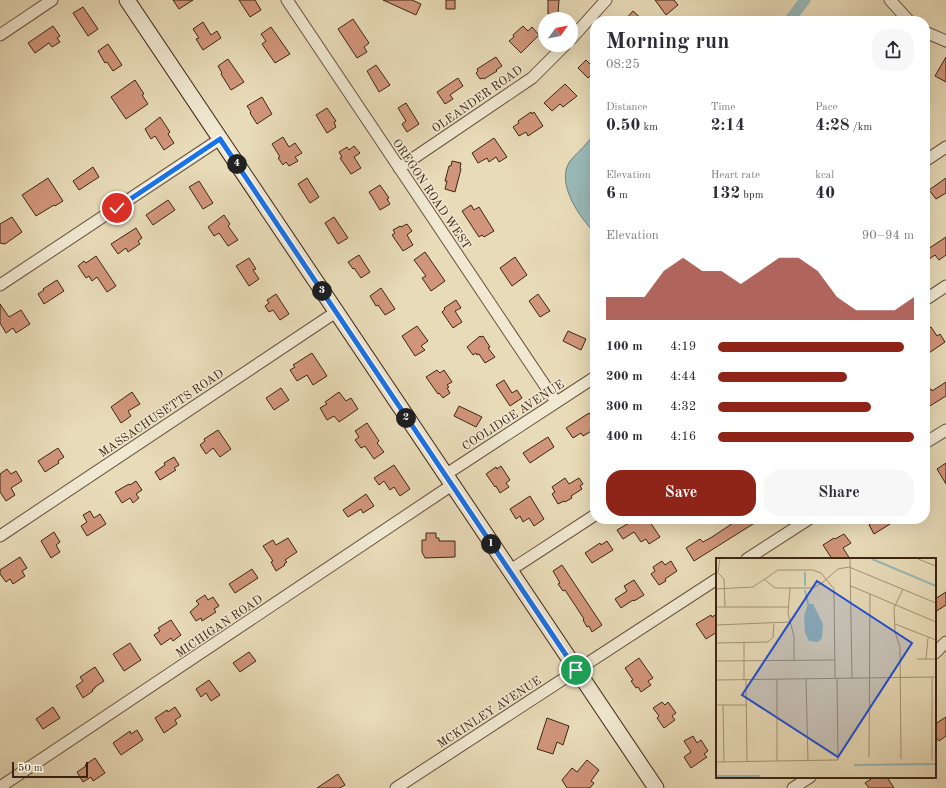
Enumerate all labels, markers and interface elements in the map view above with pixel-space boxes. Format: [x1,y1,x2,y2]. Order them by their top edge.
north arrow [538,12,578,52]
map controls [538,12,578,52]
button: share [872,29,914,71]
text: Morning run [606,31,729,53]
text: 08:25 [606,58,640,71]
street label: OLEANDER ROAD [430,64,525,136]
text: Distance [606,102,647,113]
text: Time [711,102,735,113]
text: Pace [815,102,838,113]
text: 0.50 [606,117,640,134]
text: 2:14 [711,117,745,134]
text: 4:28 [815,117,850,134]
text: km [640,122,658,133]
text: /km [850,122,872,133]
street label: OREGON ROAD WEST [390,137,473,252]
pin: 4 [227,154,247,174]
text: 4 [234,158,240,169]
text: Elevation [606,170,651,181]
text: Heart rate [711,170,760,181]
text: kcal [815,170,834,181]
text: 6 [606,185,616,202]
text: 132 [711,185,740,202]
text: 40 [815,185,835,202]
text: m [616,190,628,201]
text: bpm [740,190,763,201]
pin [100,191,134,225]
icon: check [106,197,128,219]
text: Elevation [606,229,659,242]
text: 90–94 m [862,229,914,242]
pin: 3 [312,281,332,301]
text: 3 [319,285,325,296]
text: 100 m [606,340,643,353]
text: 4:19 [670,340,696,353]
street label: MASSACHUSETTS ROAD [97,368,226,460]
text: 200 m [606,370,643,383]
text: 4:44 [670,370,696,383]
street label: COOLIDGE AVENUE [460,378,567,453]
text: 300 m [606,400,643,413]
text: 4:32 [670,400,696,413]
pin: 2 [396,408,416,428]
text: 2 [403,412,409,423]
text: 400 m [606,430,643,443]
text: 4:16 [670,430,696,443]
button: Save [606,470,756,516]
button: Share [764,470,914,516]
pin: 1 [481,534,501,554]
text: 1 [488,538,494,549]
inset map [716,558,936,778]
street label: MICHIGAN ROAD [174,593,265,660]
pin [559,653,593,687]
icon: arrive [565,659,587,681]
street label: MCKINLEY AVENUE [435,675,544,751]
scale bar [12,760,88,779]
text: 50 m [18,763,43,774]

